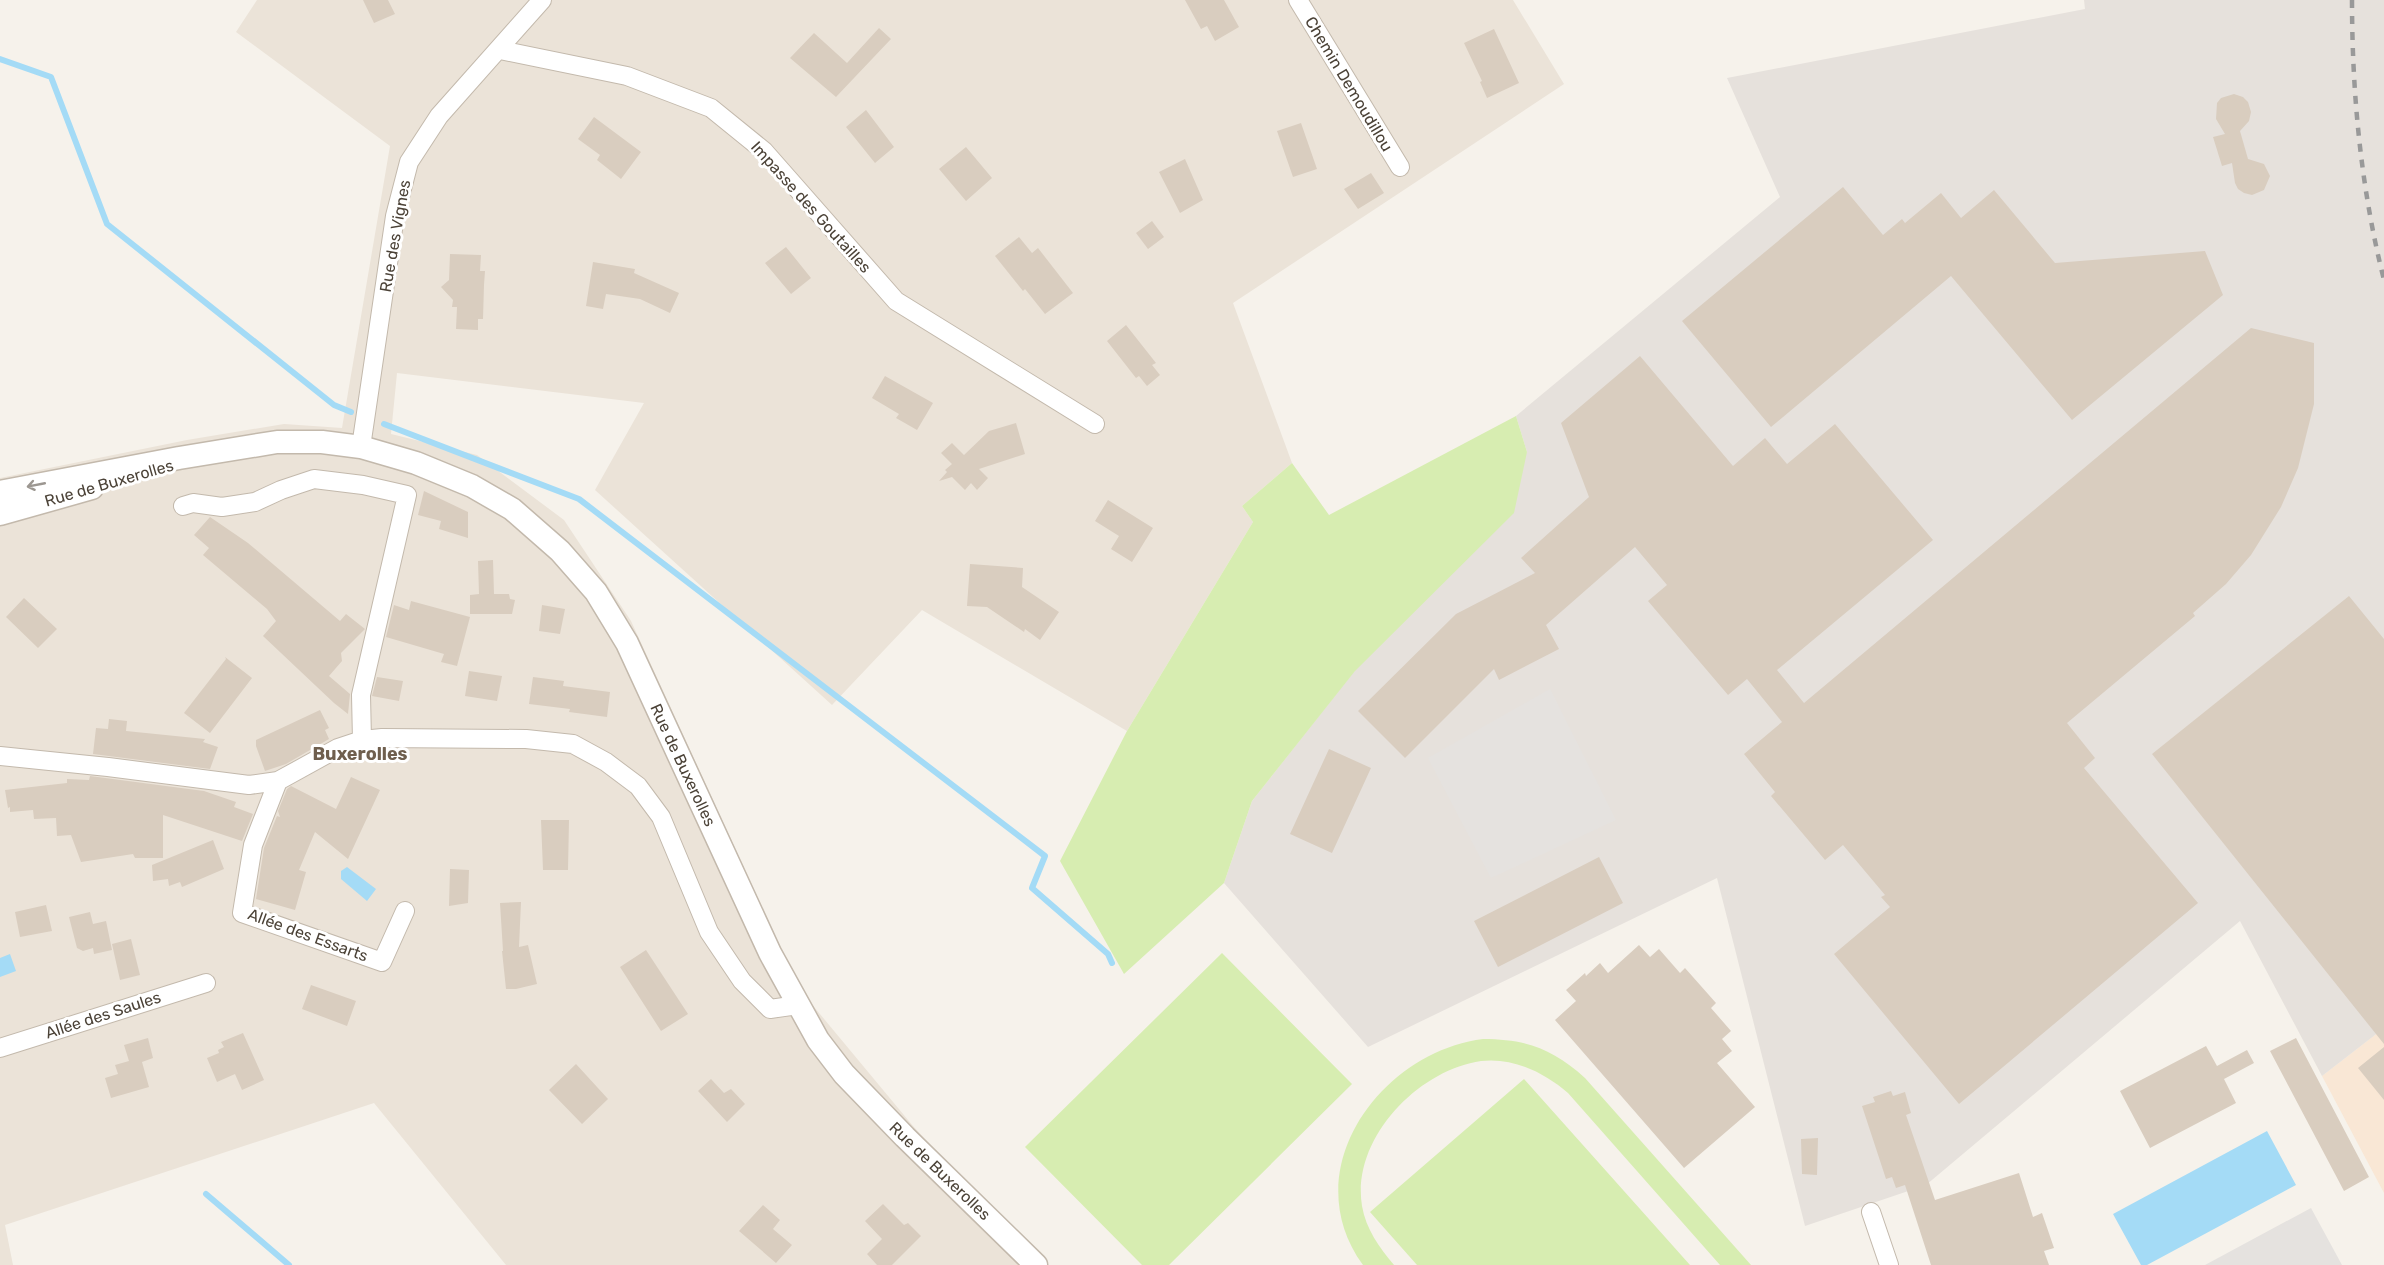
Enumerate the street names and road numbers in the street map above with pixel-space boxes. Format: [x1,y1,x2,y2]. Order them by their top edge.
street label: Chemin Demoudillou [1301,13,1397,155]
street label: Impasse des Goutailles [747,137,875,277]
street label: Rue des Vignes [376,178,414,294]
street label: Rue de Buxerolles [42,456,176,510]
street label: Rue de Buxerolles [646,701,720,829]
street label: Allée des Essarts [245,904,371,966]
street label: Allée des Saules [43,987,163,1043]
street label: Rue de Buxerolles [886,1118,994,1224]

